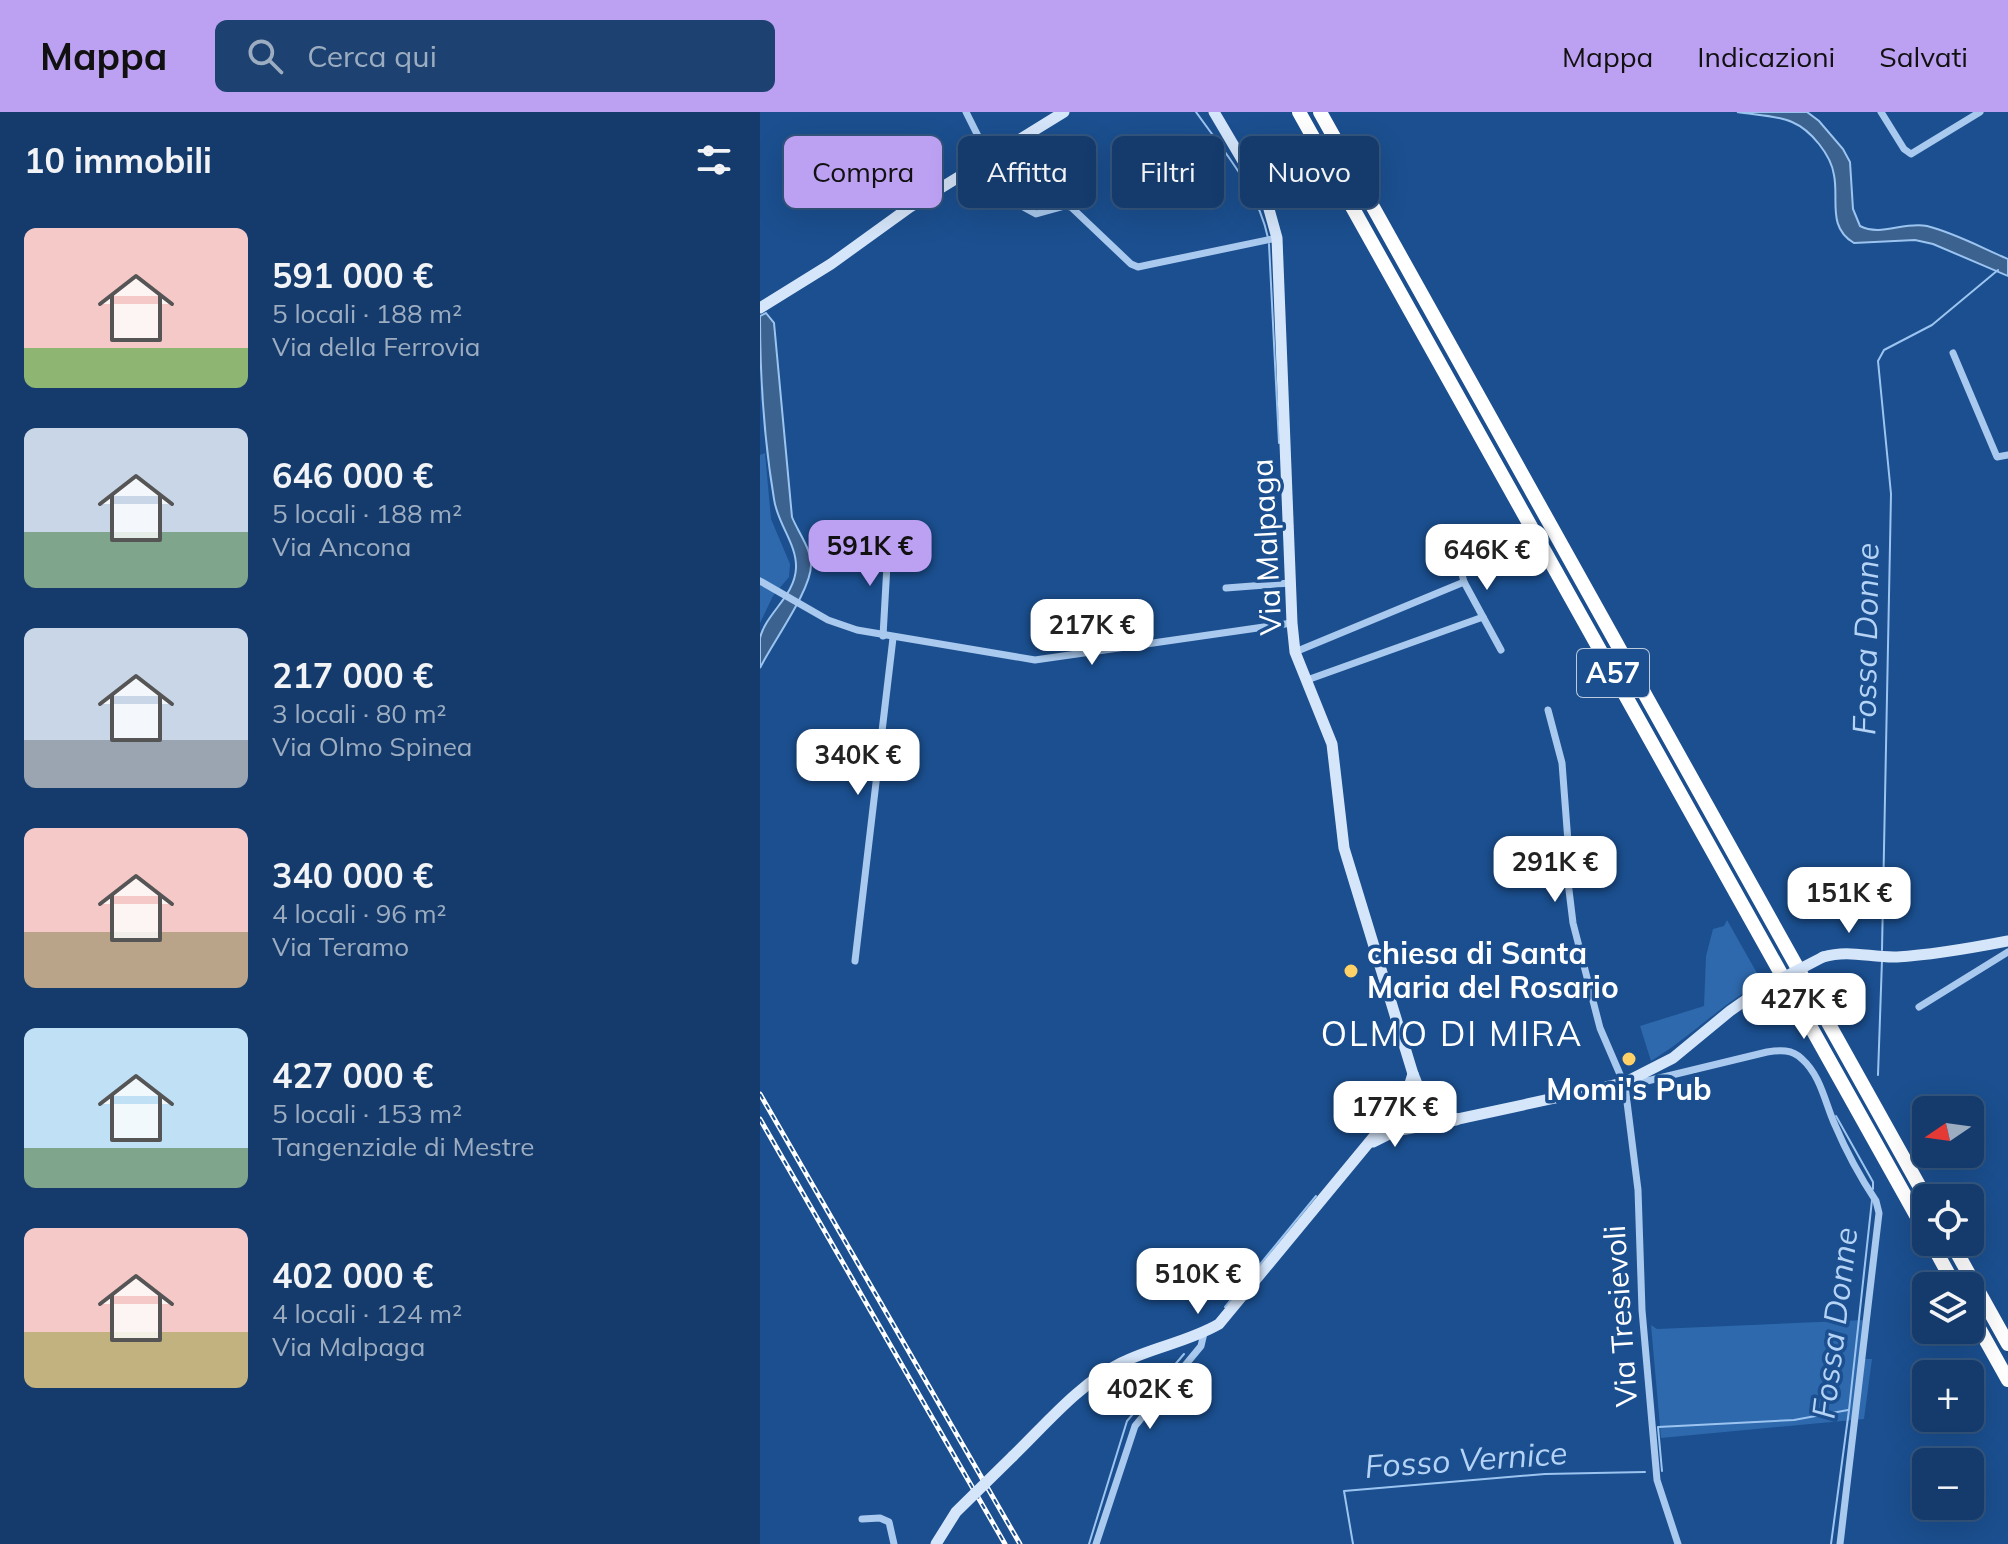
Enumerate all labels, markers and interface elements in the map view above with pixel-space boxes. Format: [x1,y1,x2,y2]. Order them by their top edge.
search box [215,20,775,92]
text: Mappa [40,32,167,80]
icon: search [243,34,287,78]
text: Cerca qui [307,37,437,75]
text: Mappa [1562,39,1653,74]
text: Indicazioni [1697,39,1835,74]
text: Salvati [1879,39,1968,74]
chip: Compra [784,136,942,208]
chip: Affitta [958,136,1096,208]
chip: Filtri [1112,136,1224,208]
chip: Nuovo [1240,136,1379,208]
icon: filters [692,138,736,182]
text: 10 immobili [24,139,212,182]
text: 591 000 € [272,254,433,297]
icon: home [88,260,184,356]
text: 5 locali · 188 m² [272,297,462,330]
text: Via della Ferrovia [272,330,480,363]
text: 646 000 € [272,454,433,497]
street label: Via Malpaga [1242,458,1290,636]
icon: home [88,460,184,556]
text: 5 locali · 188 m² [272,497,462,530]
pin: 591K € [805,520,935,588]
pin: 646K € [1422,524,1552,592]
text: 591K € [827,529,913,562]
text: Via Ancona [272,530,411,563]
text: 646K € [1444,533,1530,566]
water label: Fossa Donne [1843,543,1887,735]
pin: 217K € [1027,599,1157,667]
text: 217K € [1049,608,1135,641]
road number: A57 [1577,649,1649,697]
text: 217 000 € [272,654,433,697]
icon: home [88,660,184,756]
text: 3 locali · 80 m² [272,697,446,730]
pin: 340K € [793,729,923,797]
text: Via Olmo Spinea [272,730,472,763]
text: 340K € [815,738,901,771]
pin: 291K € [1490,836,1620,904]
text: 291K € [1512,845,1598,878]
text: 340 000 € [272,854,433,897]
icon: home [88,860,184,956]
pin: 151K € [1784,867,1914,935]
text: 151K € [1806,876,1892,909]
text: 4 locali · 96 m² [272,897,446,930]
text: Via Teramo [272,930,409,963]
place label: chiesa di Santa Maria del Rosario [1367,934,1619,1006]
marker: chiesa di Santa Maria del Rosario [1342,962,1360,980]
pin: 427K € [1739,973,1869,1041]
text: 427K € [1761,982,1847,1015]
district label: OLMO DI MIRA [1321,1012,1583,1055]
marker: Momi's Pub [1620,1050,1638,1068]
text: 427 000 € [272,1054,433,1097]
icon: home [88,1060,184,1156]
place label: Momi's Pub [1546,1070,1712,1108]
pin: 177K € [1330,1081,1460,1149]
text: 177K € [1352,1090,1438,1123]
north arrow [1912,1096,1984,1168]
map controls [1912,1096,1984,1520]
text: 5 locali · 153 m² [272,1097,462,1130]
text: Tangenziale di Mestre [272,1130,534,1163]
button: locate [1912,1184,1984,1256]
street label: Via Tresievoli [1595,1224,1645,1408]
water label: Fossa Donne [1802,1225,1866,1421]
pin: 510K € [1133,1248,1263,1316]
text: 402 000 € [272,1254,433,1297]
text: 510K € [1155,1257,1241,1290]
icon: home [88,1260,184,1356]
button: layers [1912,1272,1984,1344]
text: 4 locali · 124 m² [272,1297,462,1330]
text: Via Malpaga [272,1330,425,1363]
button: + [1912,1360,1984,1432]
pin: 402K € [1085,1363,1215,1431]
text: 402K € [1107,1372,1193,1405]
water label: Fosso Vernice [1363,1432,1568,1486]
button: − [1912,1448,1984,1520]

